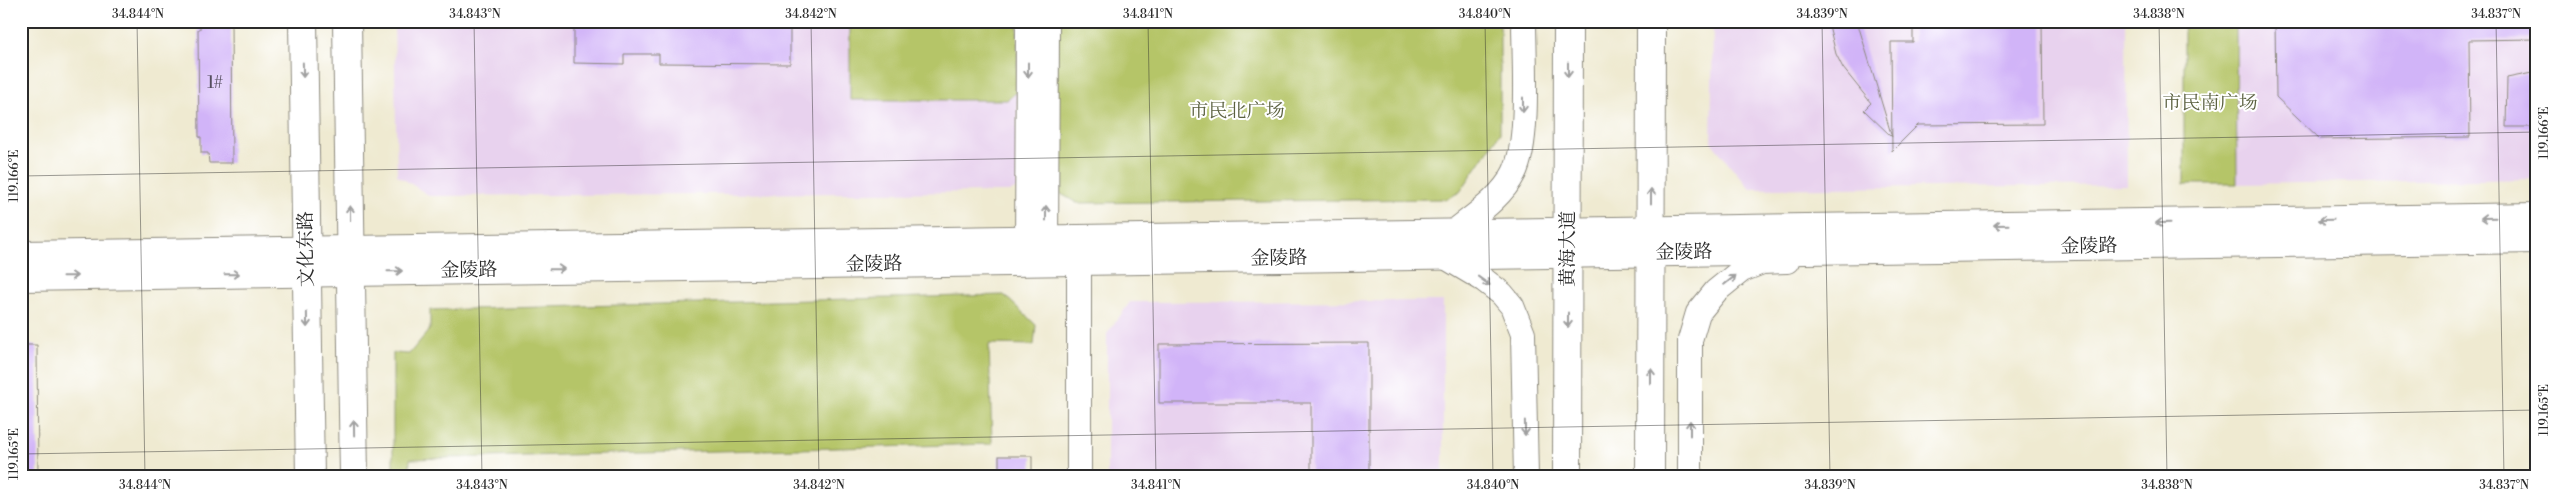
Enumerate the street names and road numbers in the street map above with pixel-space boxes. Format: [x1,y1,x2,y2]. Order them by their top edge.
street label: 文化东路 [293,211,319,287]
street label: 黄海大道 [1556,211,1580,287]
street label: 金陵路 [2060,234,2118,258]
street label: 金陵路 [1655,240,1713,264]
street label: 金陵路 [1250,246,1308,270]
street label: 金陵路 [845,252,903,276]
street label: 金陵路 [440,258,498,282]

